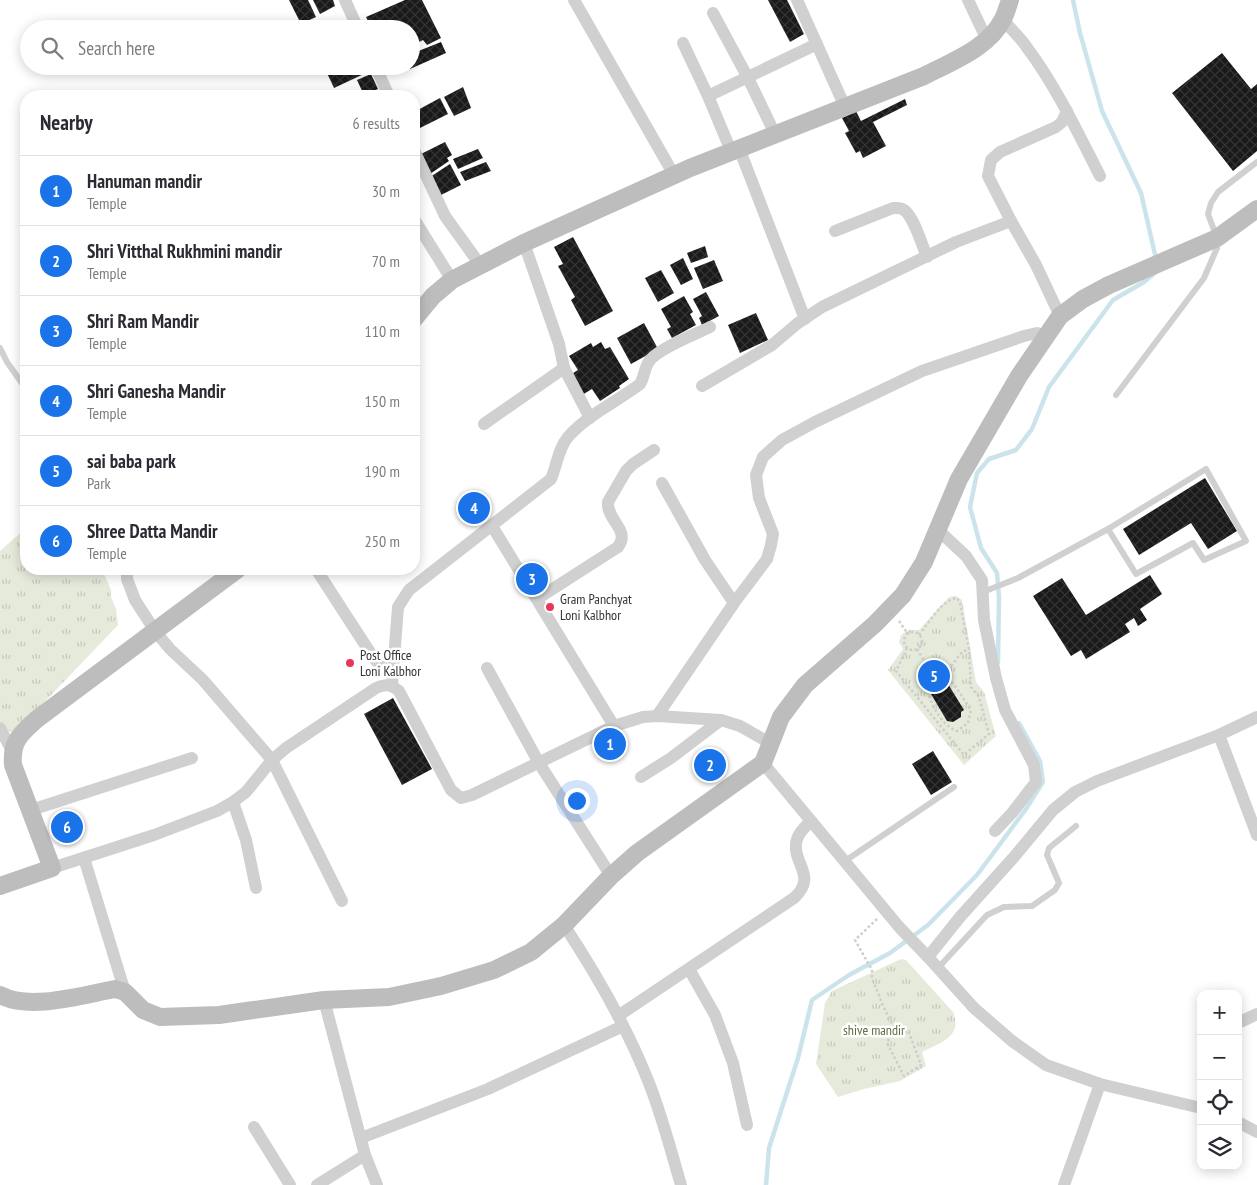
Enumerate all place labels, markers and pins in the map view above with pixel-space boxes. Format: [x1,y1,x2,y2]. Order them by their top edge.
pin: 4 [458,489,490,527]
pin: 3 [516,560,548,598]
place label: Gram Panchyat Loni Kalbhor [560,590,632,624]
marker: Gram Panchyat Loni Kalbhor [544,601,556,613]
place label: Post Office Loni Kalbhor [360,646,421,680]
marker: Post Office Loni Kalbhor [344,657,356,669]
pin: 5 [918,657,950,695]
pin: 1 [594,725,626,763]
pin: 2 [694,746,726,784]
pin: 6 [51,808,83,846]

